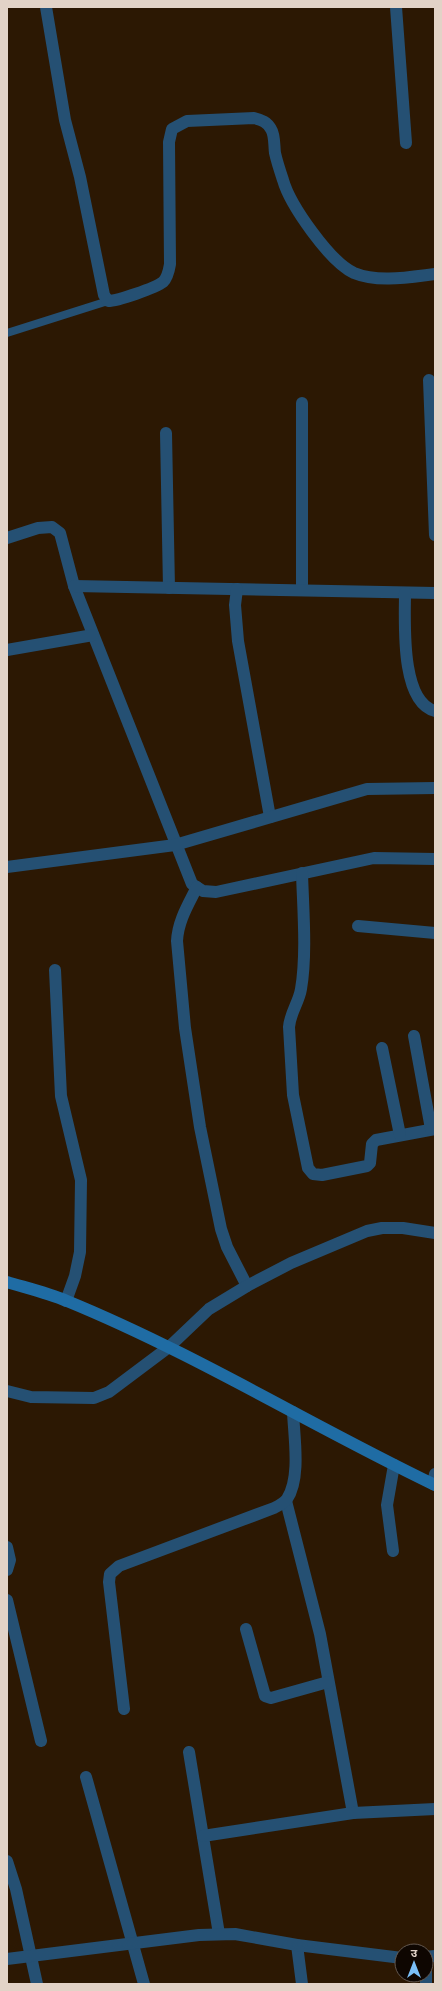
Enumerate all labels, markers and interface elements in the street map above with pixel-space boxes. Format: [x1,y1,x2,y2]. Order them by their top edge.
north arrow [394,1943,434,1983]
text: उ [411,1945,418,1961]

